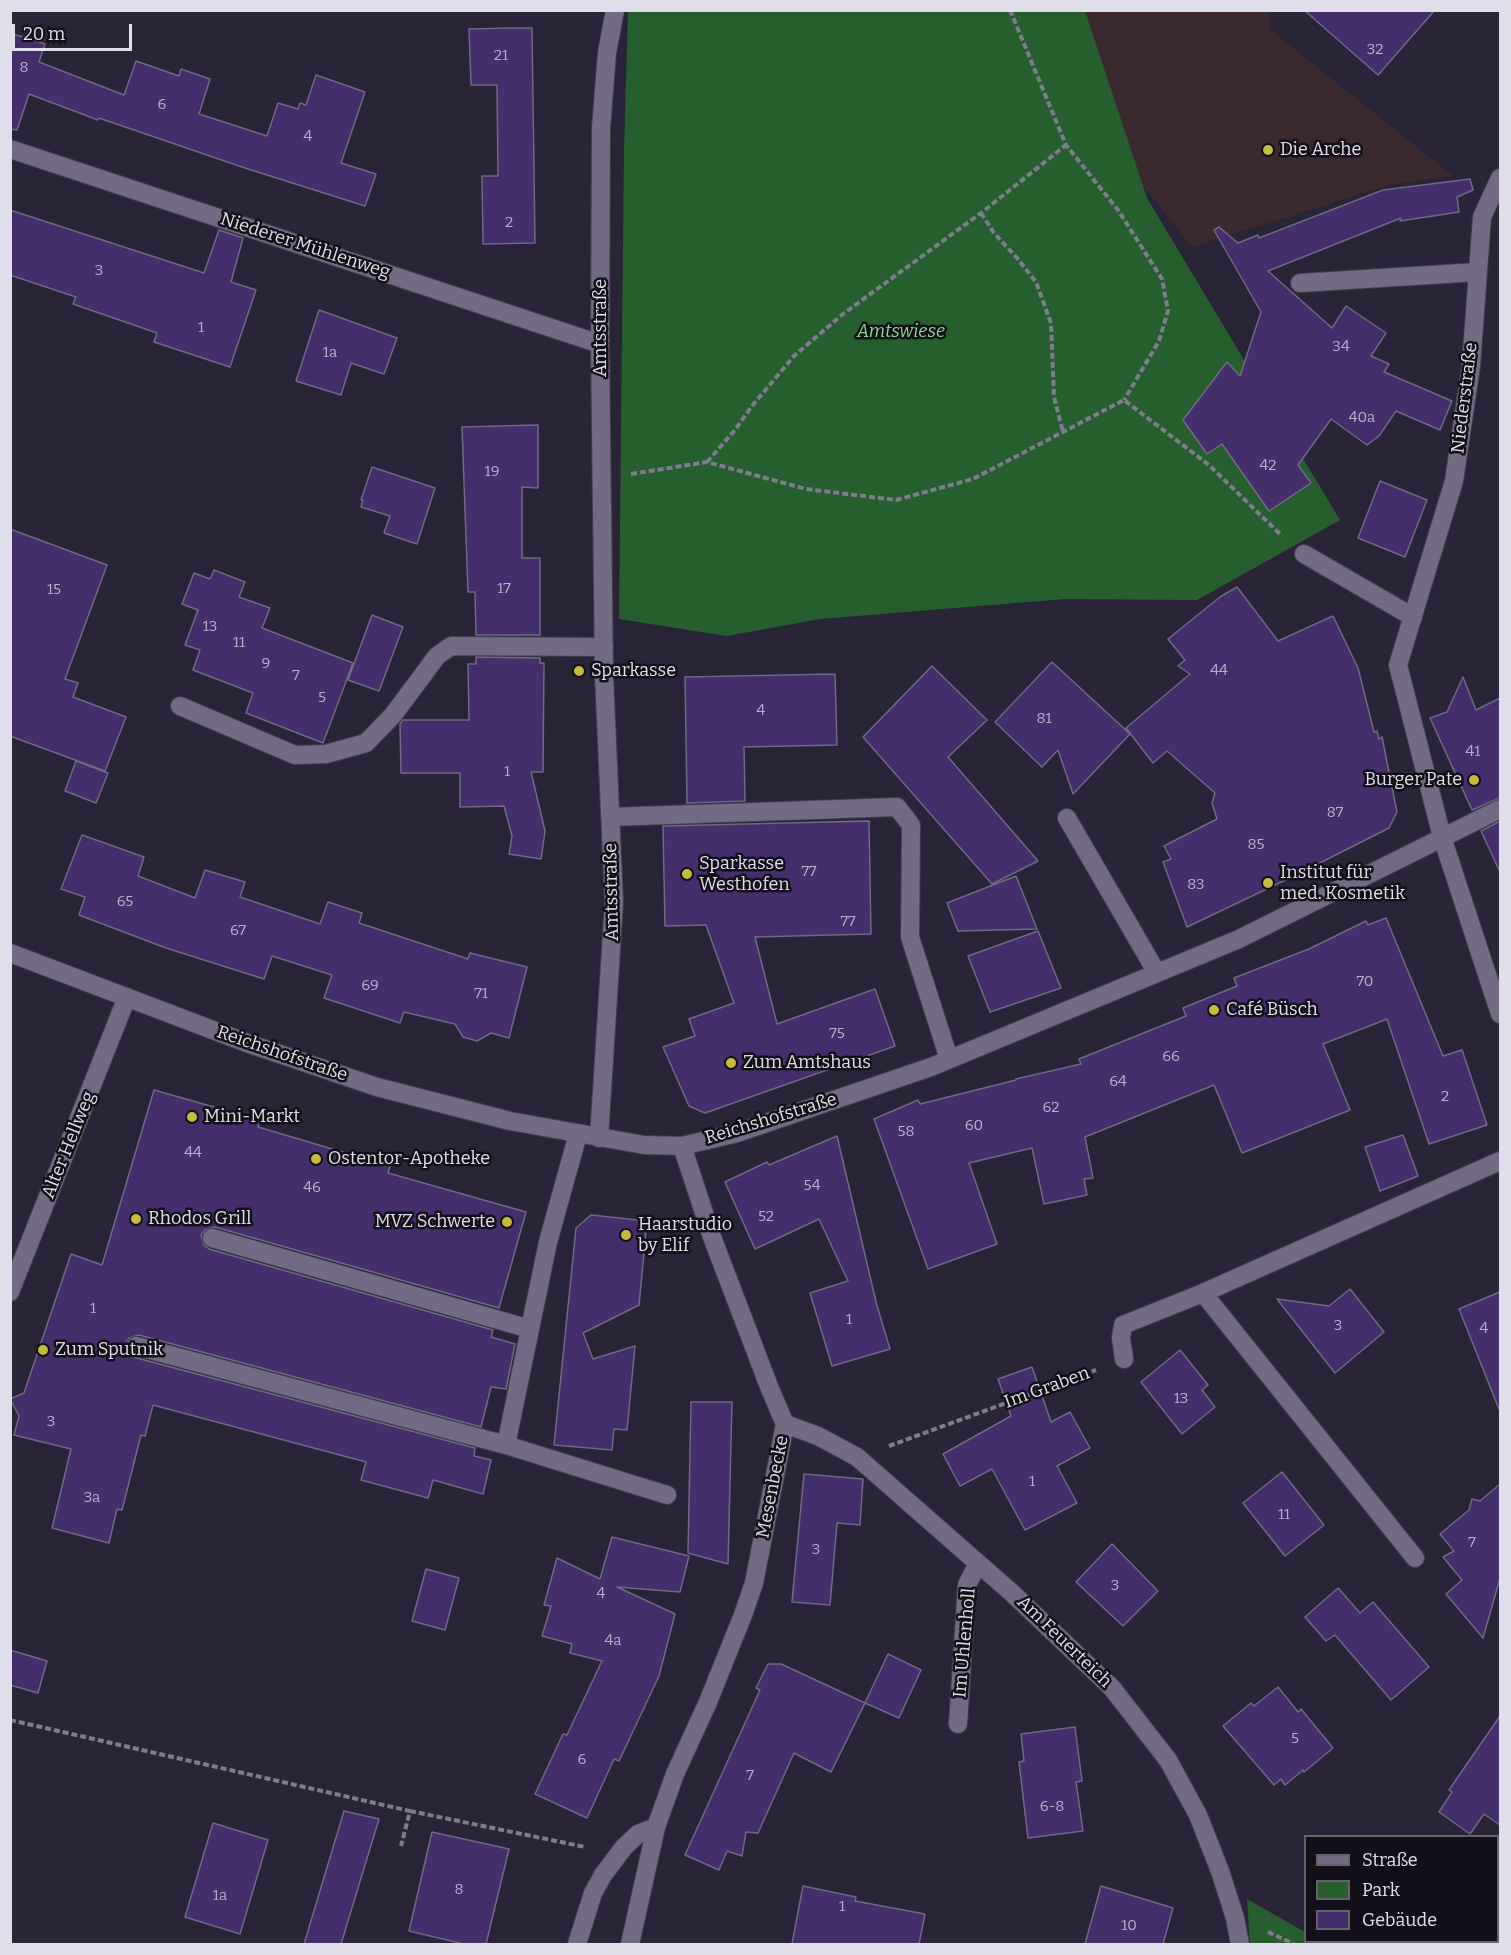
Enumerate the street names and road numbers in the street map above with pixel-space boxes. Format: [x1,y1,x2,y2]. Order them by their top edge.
street label: Niederer Mühlenweg [217,208,393,284]
street label: Amtsstraße [590,279,612,377]
street label: Niederstraße [1447,341,1483,455]
street label: Amtsstraße [600,843,624,941]
street label: Reichshofstraße [214,1022,350,1086]
street label: Alter Hellweg [38,1088,100,1202]
street label: Reichshofstraße [702,1089,840,1149]
street label: Im Graben [1001,1363,1093,1413]
street label: Mesenbecke [752,1434,794,1540]
street label: Im Uhlenholl [949,1587,981,1699]
street label: Am Feuerteich [1012,1592,1116,1692]

